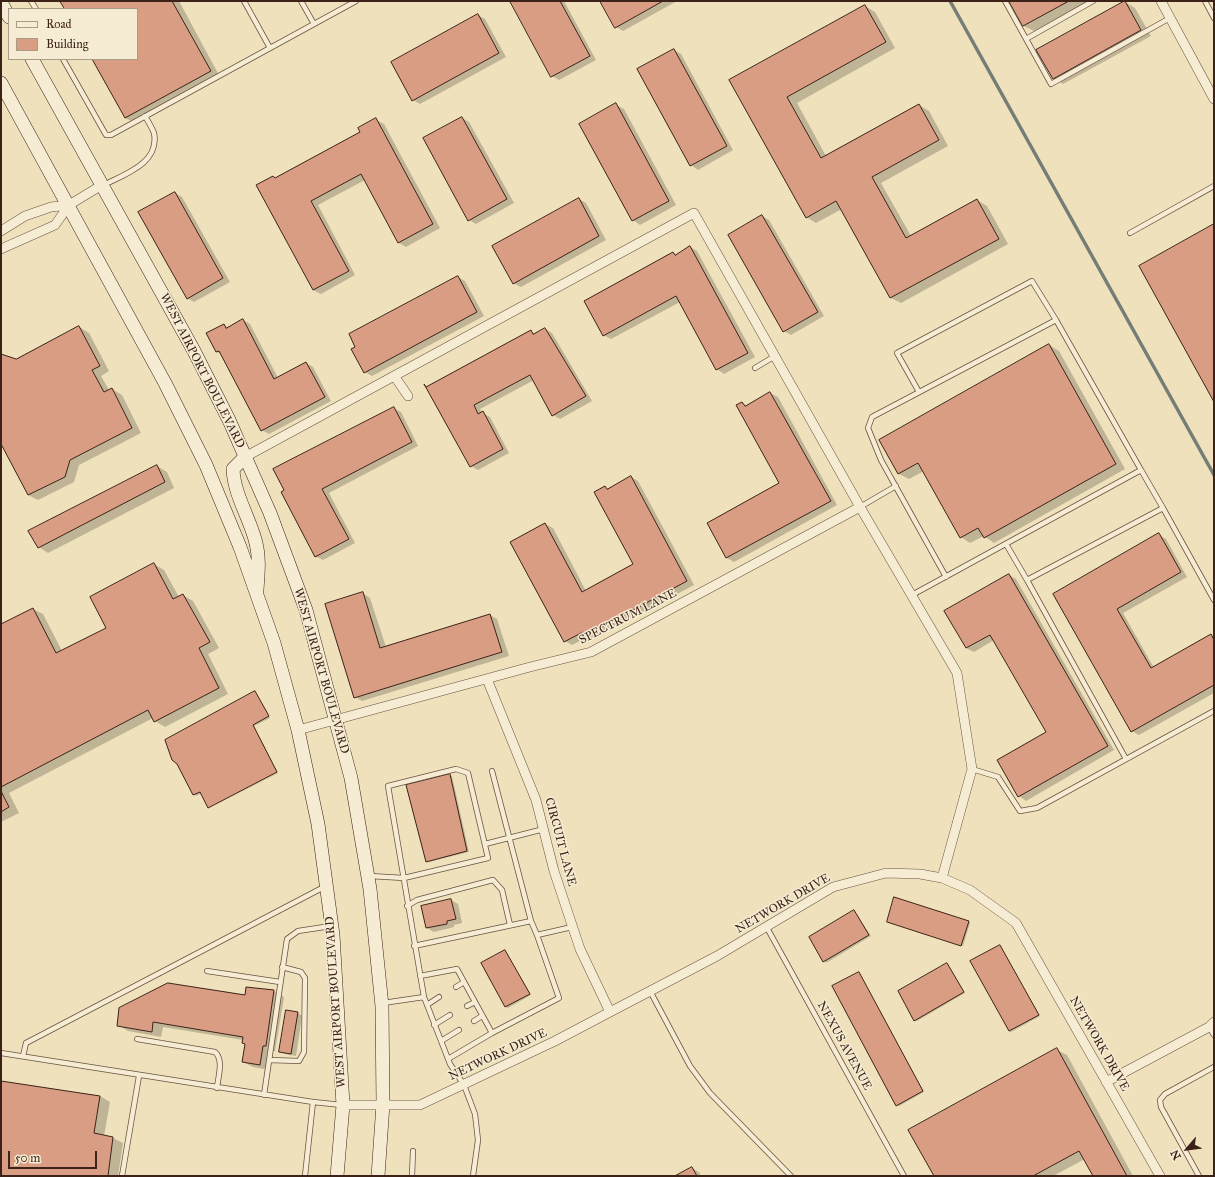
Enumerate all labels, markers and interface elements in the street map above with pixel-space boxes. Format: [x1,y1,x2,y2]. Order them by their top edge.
legend [8,8,138,60]
text: Road [46,17,72,31]
text: Building [46,37,88,51]
street label: WEST AIRPORT BOULEVARD [157,291,247,451]
street label: SPECTRUM LANE [577,586,679,648]
street label: WEST AIRPORT BOULEVARD [290,587,352,755]
street label: CIRCUIT LANE [541,796,579,888]
street label: NETWORK DRIVE [733,871,833,937]
street label: WEST AIRPORT BOULEVARD [323,916,349,1088]
street label: NETWORK DRIVE [1066,994,1132,1094]
street label: NEXUS AVENUE [814,999,874,1093]
street label: NETWORK DRIVE [447,1026,549,1084]
north arrow [1167,1129,1207,1169]
scale bar [10,1143,99,1169]
text: N [1168,1148,1184,1162]
text: 50 m [15,1151,40,1165]

